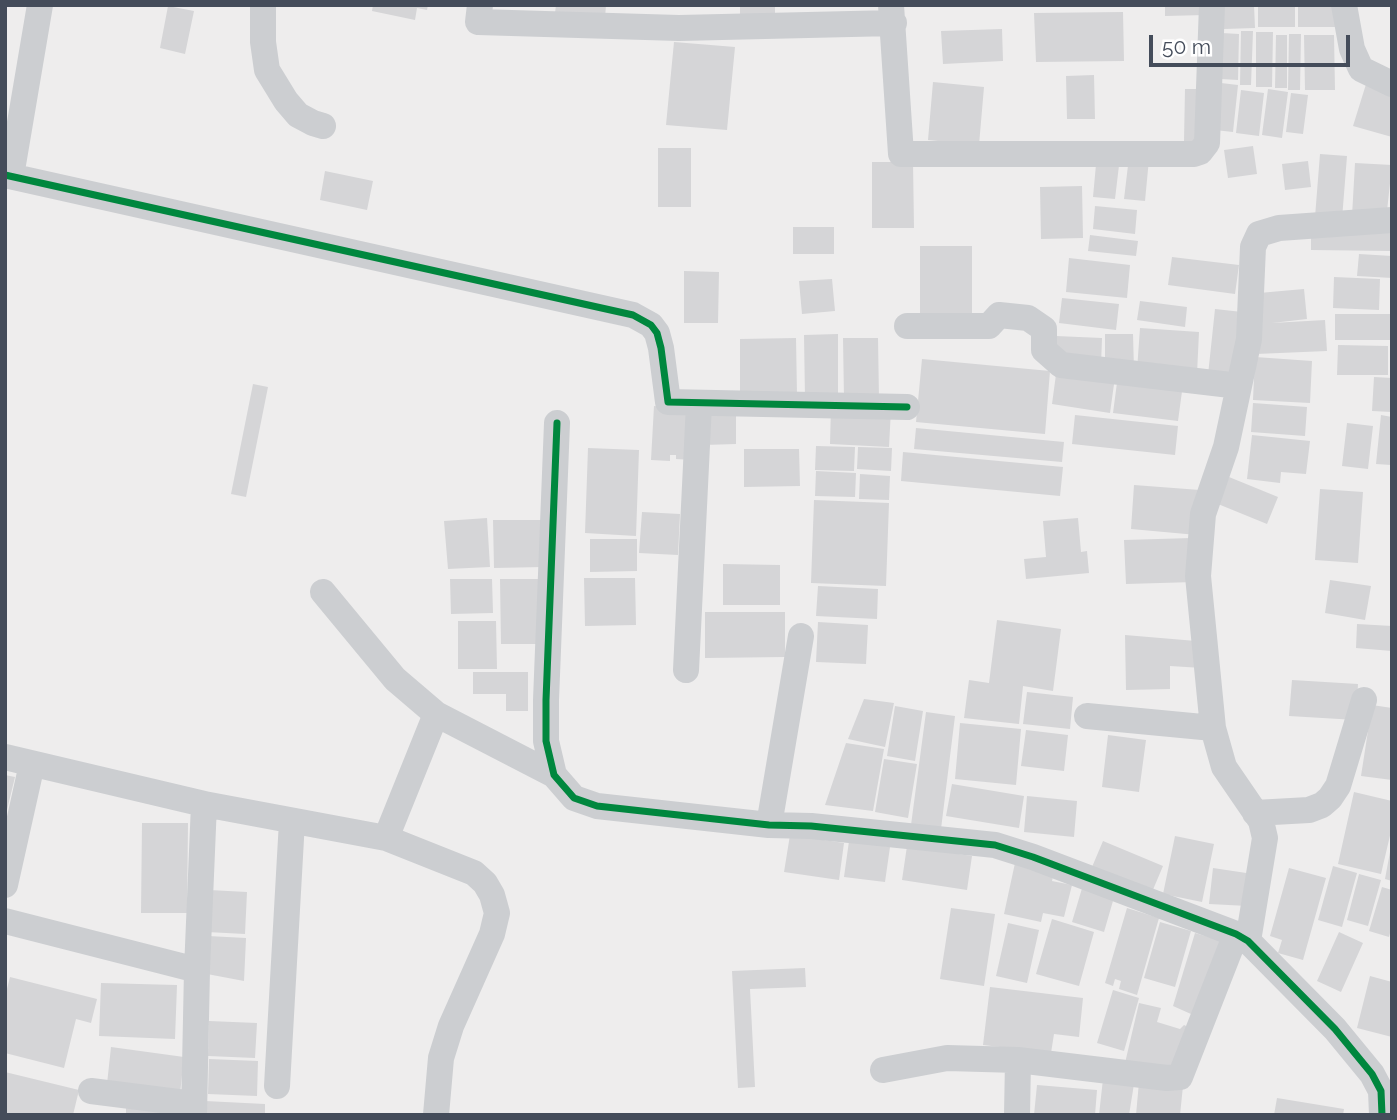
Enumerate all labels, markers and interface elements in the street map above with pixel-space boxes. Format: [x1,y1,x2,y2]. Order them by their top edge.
scale bar [1152,21,1353,65]
text: 50 m [1162,34,1211,59]

